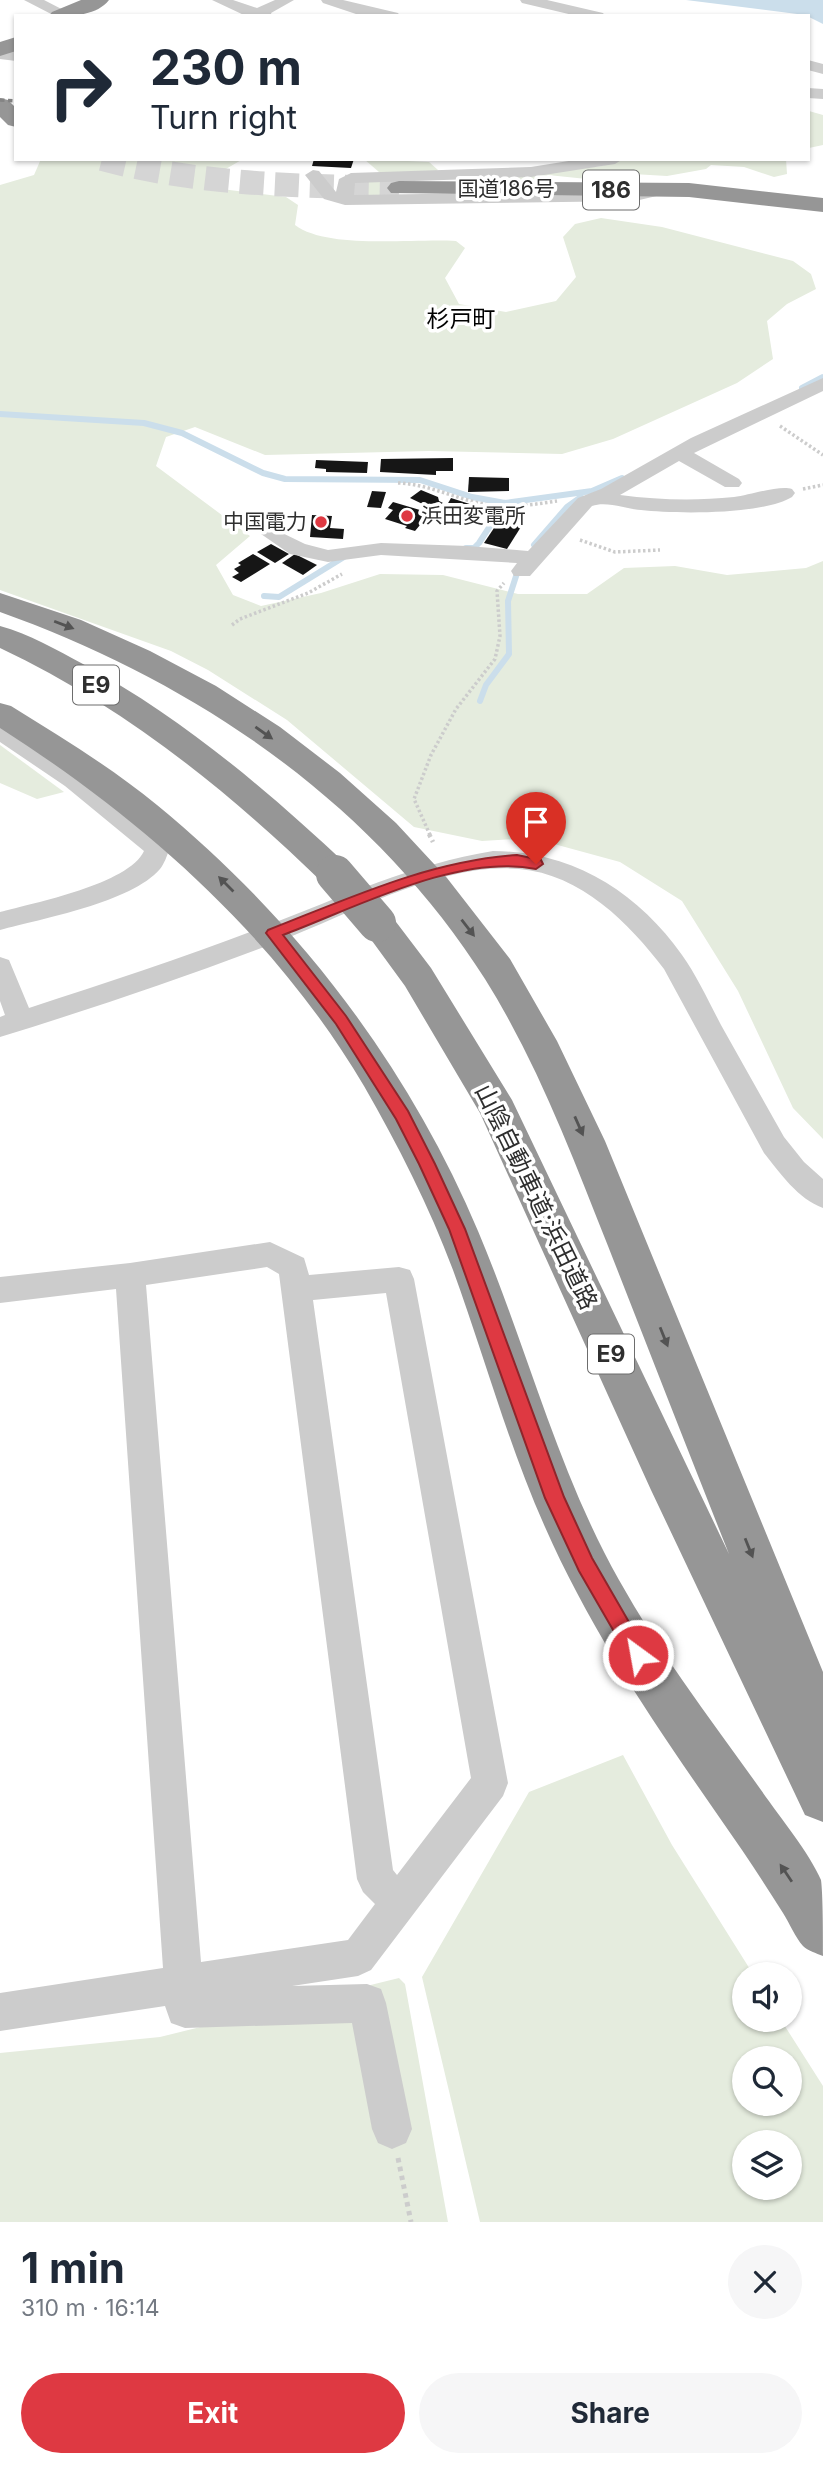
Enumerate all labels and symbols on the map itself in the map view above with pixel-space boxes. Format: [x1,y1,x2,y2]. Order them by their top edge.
road number: 186 [583,170,639,210]
street label: 国道186号 [457,176,555,201]
district label: 杉戸町 [427,305,496,333]
place label: 浜田変電所 [421,503,526,528]
marker: 浜田変電所 [399,508,415,524]
place label: 中国電力 [223,509,307,534]
marker: 中国電力 [313,514,329,530]
one-way arrow [54,619,75,630]
road number: E9 [73,666,119,705]
one-way arrow [255,726,273,740]
pin [506,792,566,864]
one-way arrow [218,876,234,893]
one-way arrow [461,919,476,937]
street label: 山陰自動車道;浜田道路 [469,1079,604,1314]
one-way arrow [573,1116,585,1136]
one-way arrow [658,1327,669,1348]
road number: E9 [588,1334,634,1373]
one-way arrow [744,1538,755,1559]
position arrow [601,1618,675,1692]
one-way arrow [779,1864,793,1882]

